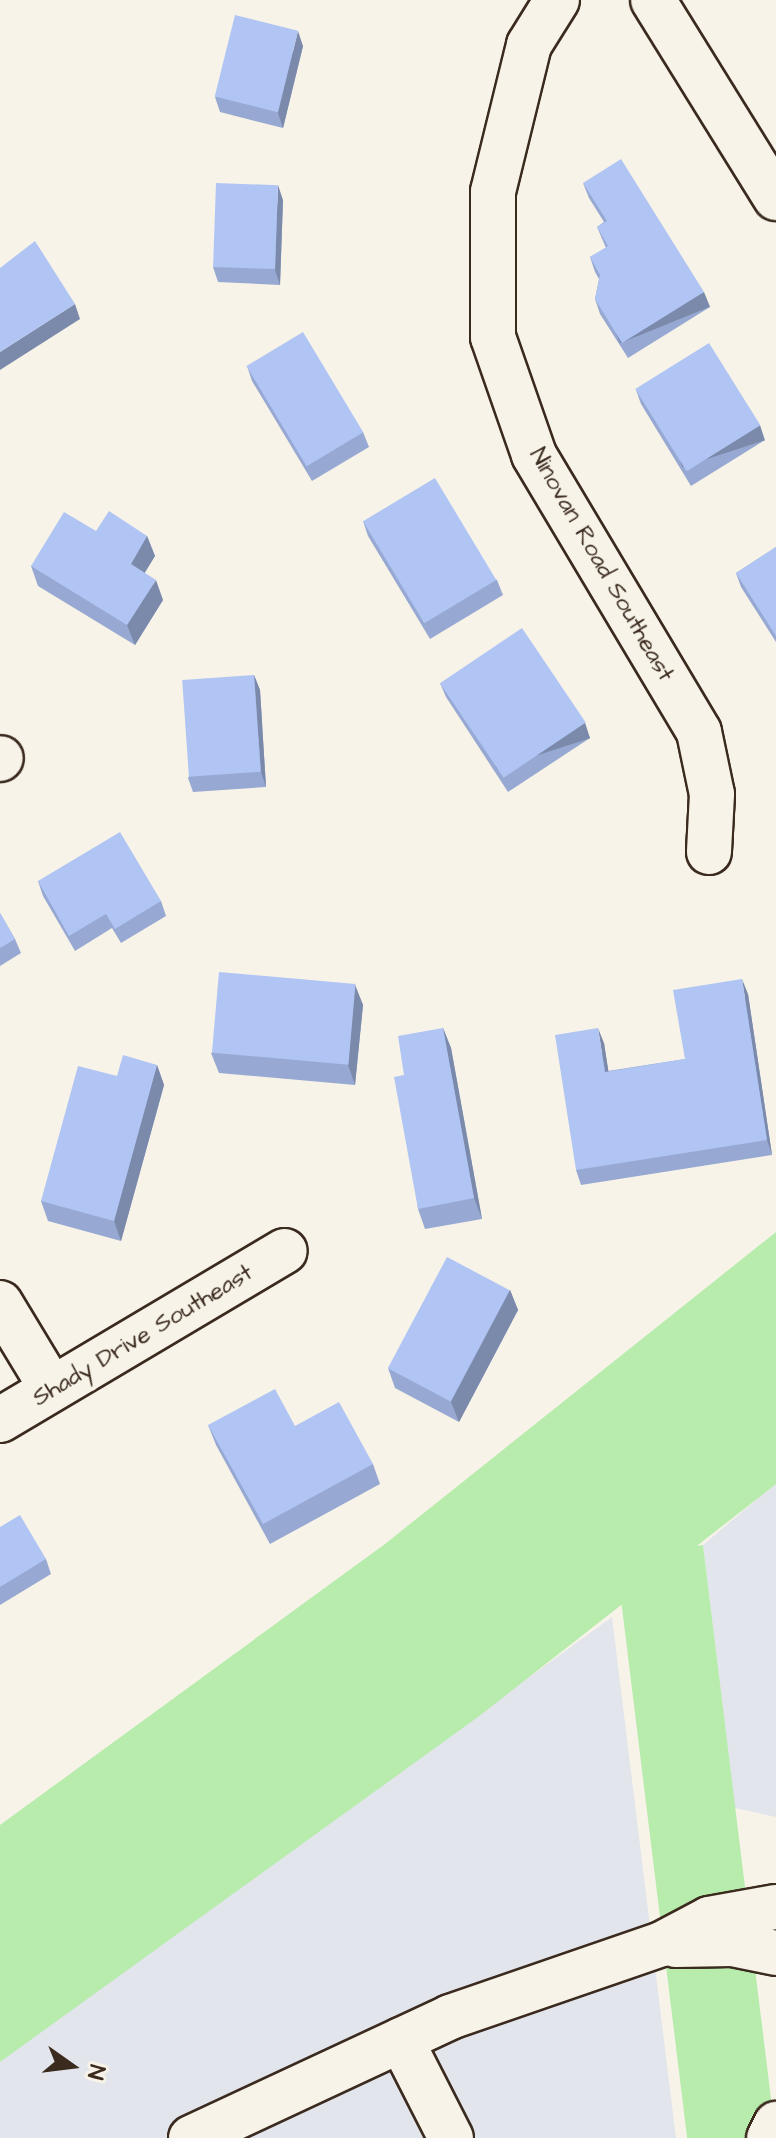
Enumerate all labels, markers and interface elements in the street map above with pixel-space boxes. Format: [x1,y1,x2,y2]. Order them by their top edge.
street label: Ninovan Road Southeast [522,443,680,687]
street label: Shady Drive Southeast [28,1259,258,1413]
north arrow [32,2026,112,2106]
text: N [79,2061,112,2082]

